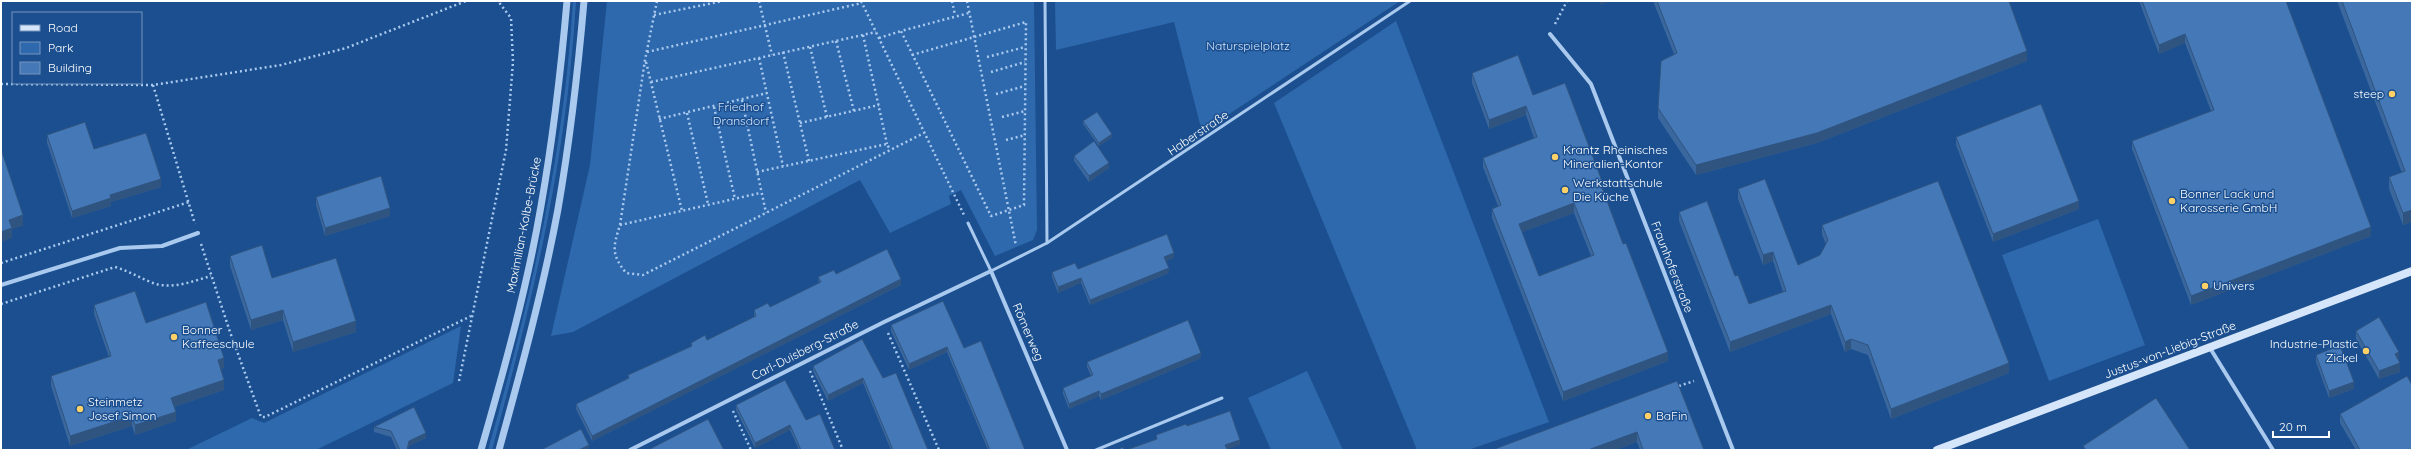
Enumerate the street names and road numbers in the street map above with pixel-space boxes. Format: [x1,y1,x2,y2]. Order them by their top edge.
street label: Haberstraße [1164,107,1231,158]
street label: Maximilian-Kolbe-Brücke [503,155,544,294]
street label: Fraunhoferstraße [1648,219,1697,315]
street label: Römerweg [1010,301,1047,363]
street label: Carl-Duisberg-Straße [749,316,861,383]
street label: Justus-von-Liebig-Straße [2102,317,2238,382]

